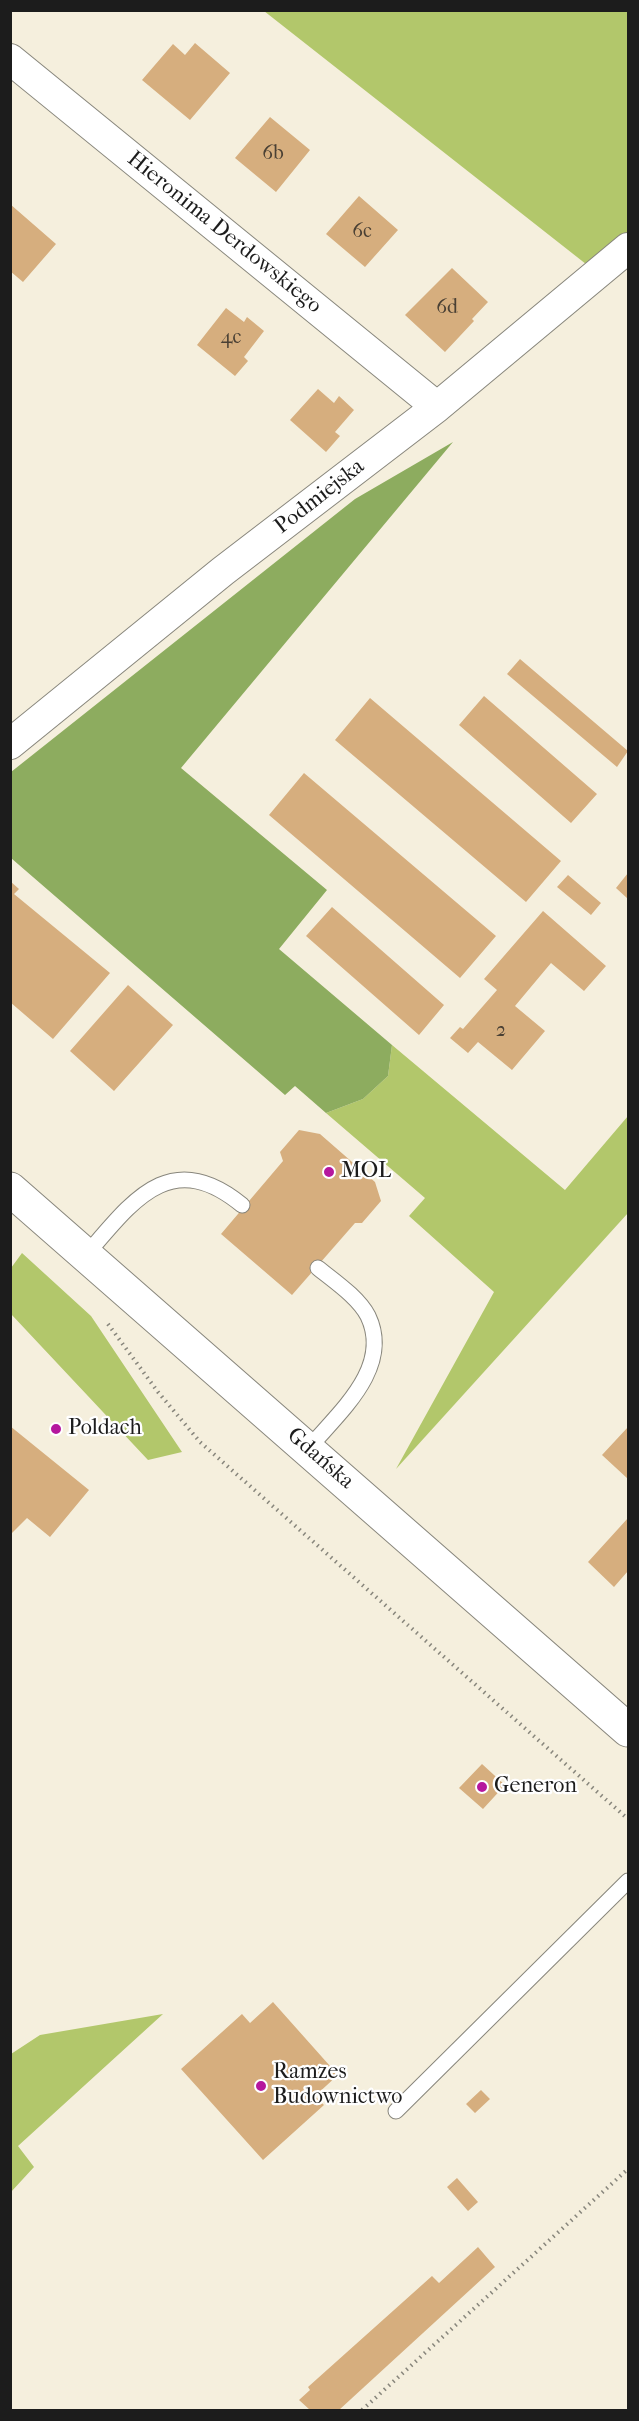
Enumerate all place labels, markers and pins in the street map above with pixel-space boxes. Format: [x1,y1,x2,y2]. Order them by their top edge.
place label: MOL [341,1159,391,1185]
marker: MOL [322,1165,336,1179]
place label: Poldach [68,1416,142,1442]
marker: Poldach [49,1422,63,1436]
place label: Generon [494,1774,577,1800]
marker: Generon [475,1780,489,1794]
place label: Ramzes Budownictwo [273,2060,403,2112]
marker: Ramzes Budownictwo [254,2079,268,2093]

